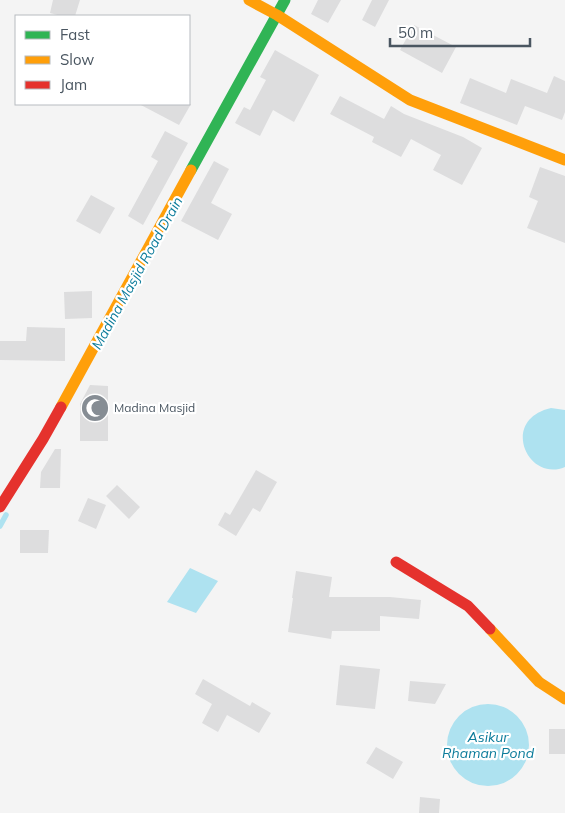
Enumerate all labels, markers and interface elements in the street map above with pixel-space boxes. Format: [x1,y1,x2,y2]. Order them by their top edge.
legend [15,15,190,105]
scale bar [390,15,530,47]
text: 50 m [398,23,433,42]
text: Fast [60,25,90,44]
text: Slow [60,50,94,69]
text: Jam [60,75,87,94]
water label: Madina Masjid Road Drain [87,193,187,353]
mosque icon: Madina Masjid [80,393,110,423]
place label: Madina Masjid [114,400,195,415]
water label: Asikur Rhaman Pond [442,728,535,762]

